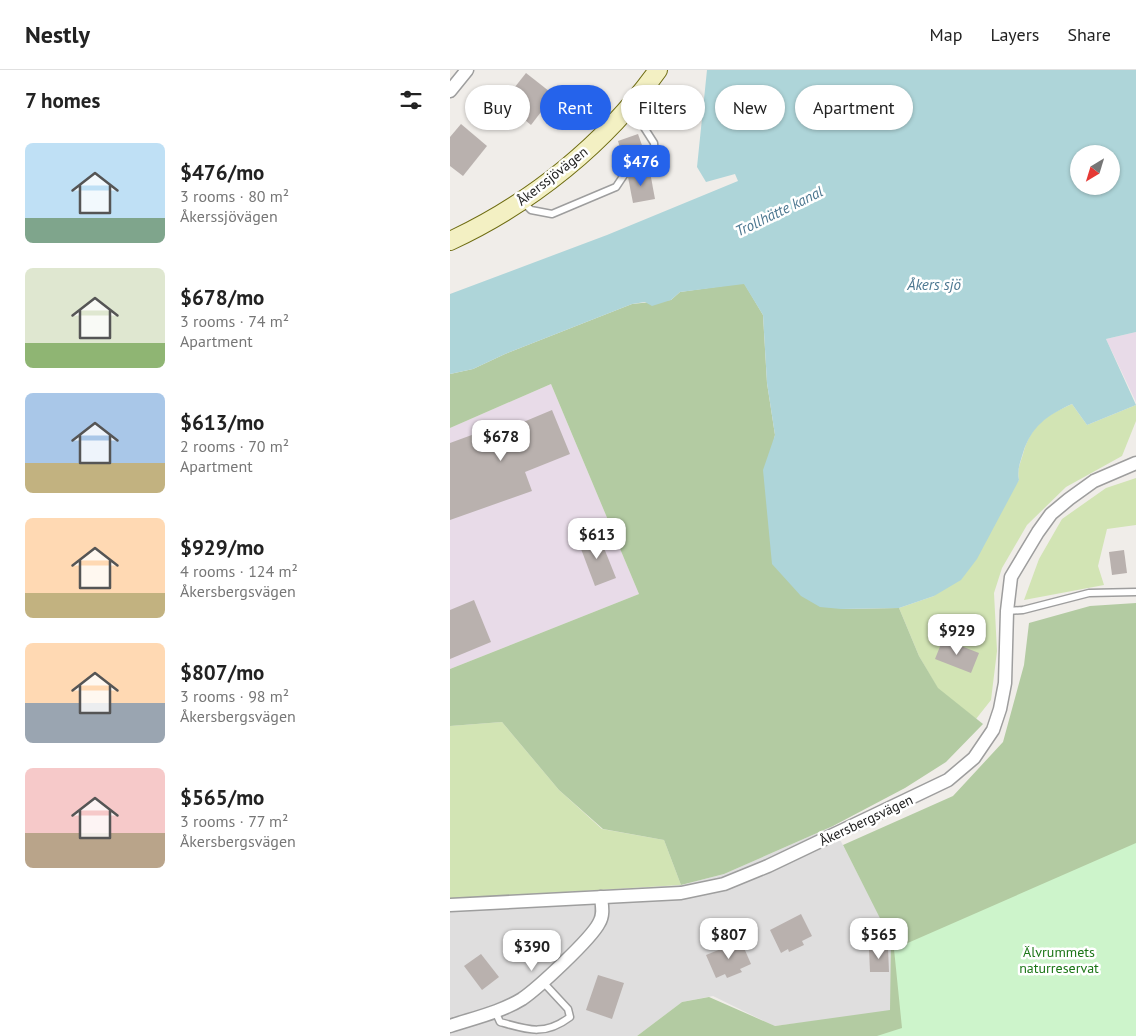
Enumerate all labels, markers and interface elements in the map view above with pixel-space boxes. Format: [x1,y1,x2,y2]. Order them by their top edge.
text: Nestly [25,19,90,50]
text: Map [930,23,962,46]
text: Layers [990,23,1039,46]
text: Share [1067,23,1111,46]
chip: Buy [465,85,530,130]
chip: Rent [540,85,611,130]
chip: Filters [621,85,705,130]
chip: New [715,85,785,130]
chip: Apartment [795,85,913,130]
icon: filters [397,86,425,114]
text: 7 homes [25,87,100,114]
street label: Åkerssjövägen [513,143,591,209]
pin: $476 [611,144,671,187]
north arrow [1070,145,1120,195]
map controls [1070,145,1120,195]
text: $476 [623,151,659,171]
text: $476/mo [180,159,264,186]
icon: home [65,163,125,223]
water label: Trollhätte kanal [732,182,826,240]
text: 3 rooms · 80 m² [180,186,289,206]
text: Åkerssjövägen [180,206,278,226]
water label: Åkers sjö [906,275,961,294]
text: $678/mo [180,284,264,311]
icon: home [65,288,125,348]
text: 3 rooms · 74 m² [180,311,289,331]
text: Apartment [180,331,253,351]
text: $613/mo [180,409,264,436]
icon: home [65,413,125,473]
pin: $678 [471,420,531,462]
text: $678 [483,426,519,446]
text: 2 rooms · 70 m² [180,436,289,456]
text: Apartment [180,456,253,476]
pin: $613 [567,518,627,560]
text: $613 [579,524,615,544]
text: $929/mo [180,534,264,561]
icon: home [65,538,125,598]
text: 4 rooms · 124 m² [180,561,298,581]
text: Åkersbergsvägen [180,581,296,601]
pin: $929 [927,614,987,656]
text: $929 [939,620,975,640]
text: $807/mo [180,659,264,686]
icon: home [65,663,125,723]
text: 3 rooms · 98 m² [180,686,289,706]
text: Åkersbergsvägen [180,706,296,726]
text: $565/mo [180,784,264,811]
icon: home [65,788,125,848]
street label: Åkersbergsvägen [816,790,916,850]
text: 3 rooms · 77 m² [180,811,288,831]
text: Åkersbergsvägen [180,831,296,851]
pin: $807 [699,918,759,960]
pin: $565 [849,918,909,960]
text: $807 [711,924,747,944]
text: $565 [861,924,897,944]
pin: $390 [502,930,562,972]
text: $390 [514,936,550,956]
park label: Älvrummets naturreservat [1019,943,1099,977]

